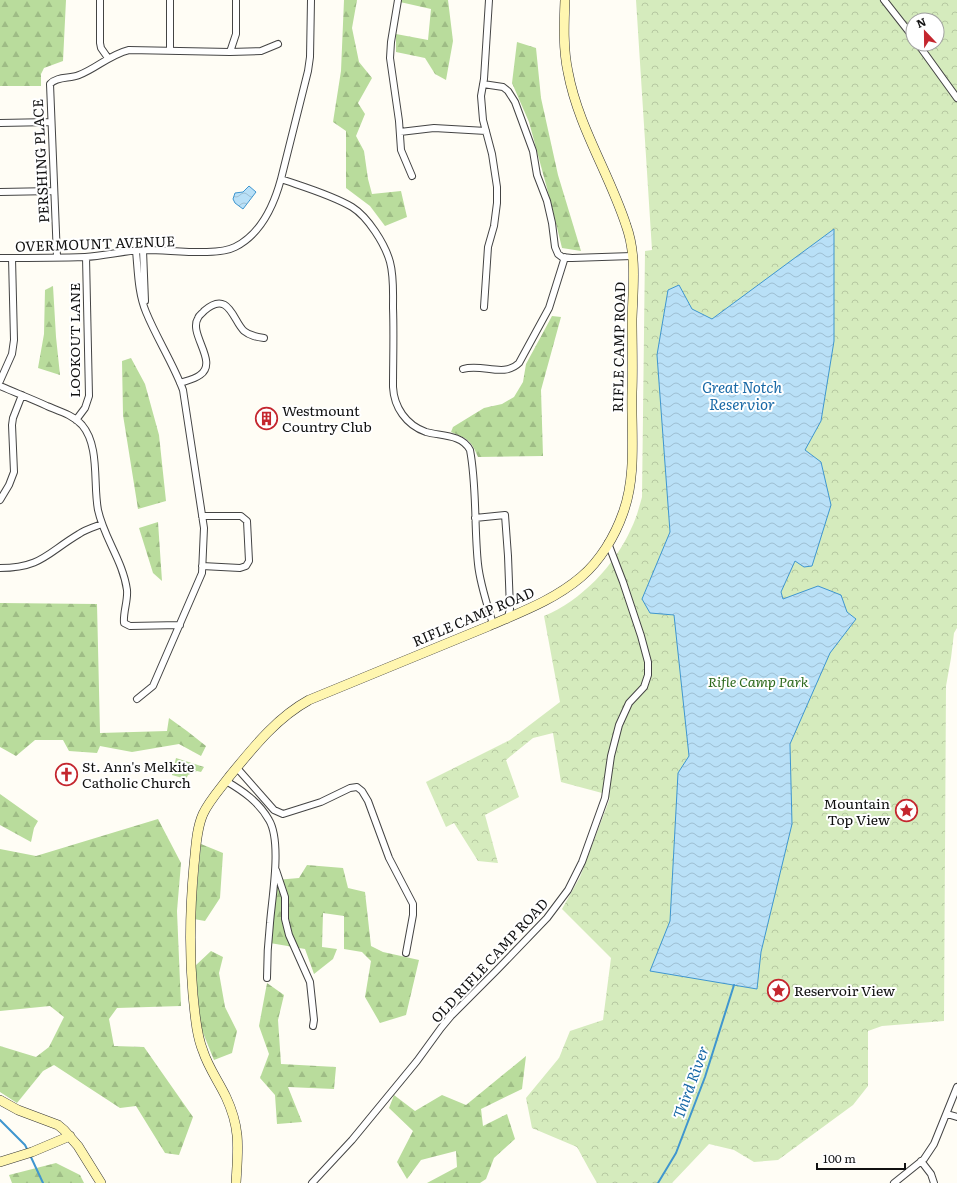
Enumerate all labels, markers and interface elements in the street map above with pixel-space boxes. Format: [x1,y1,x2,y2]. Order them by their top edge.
north arrow [905,12,945,52]
text: N [914,13,928,31]
street label: PERSHING PLACE [27,98,53,224]
street label: OVERMOUNT AVENUE [15,230,175,256]
street label: RIFLE CAMP ROAD [607,281,629,413]
street label: LOOKOUT LANE [64,282,84,397]
water label: Great Notch Reservior [702,375,782,415]
place label: Westmount Country Club [282,400,372,436]
building icon: Westmount Country Club [254,405,280,431]
street label: RIFLE CAMP ROAD [409,581,537,651]
park label: Rifle Camp Park [708,671,809,691]
place label: St. Ann's Melkite Catholic Church [82,756,194,792]
church icon: St. Ann's Melkite Catholic Church [53,761,79,787]
place label: Mountain Top View [823,793,890,829]
place icon: Mountain Top View [893,798,919,824]
street label: OLD RIFLE CAMP ROAD [426,893,552,1027]
place icon: Reservoir View [766,977,792,1003]
place label: Reservoir View [794,980,895,1000]
water label: Third River [666,1042,714,1122]
scale bar [817,1145,905,1171]
text: 100 m [823,1149,856,1167]

